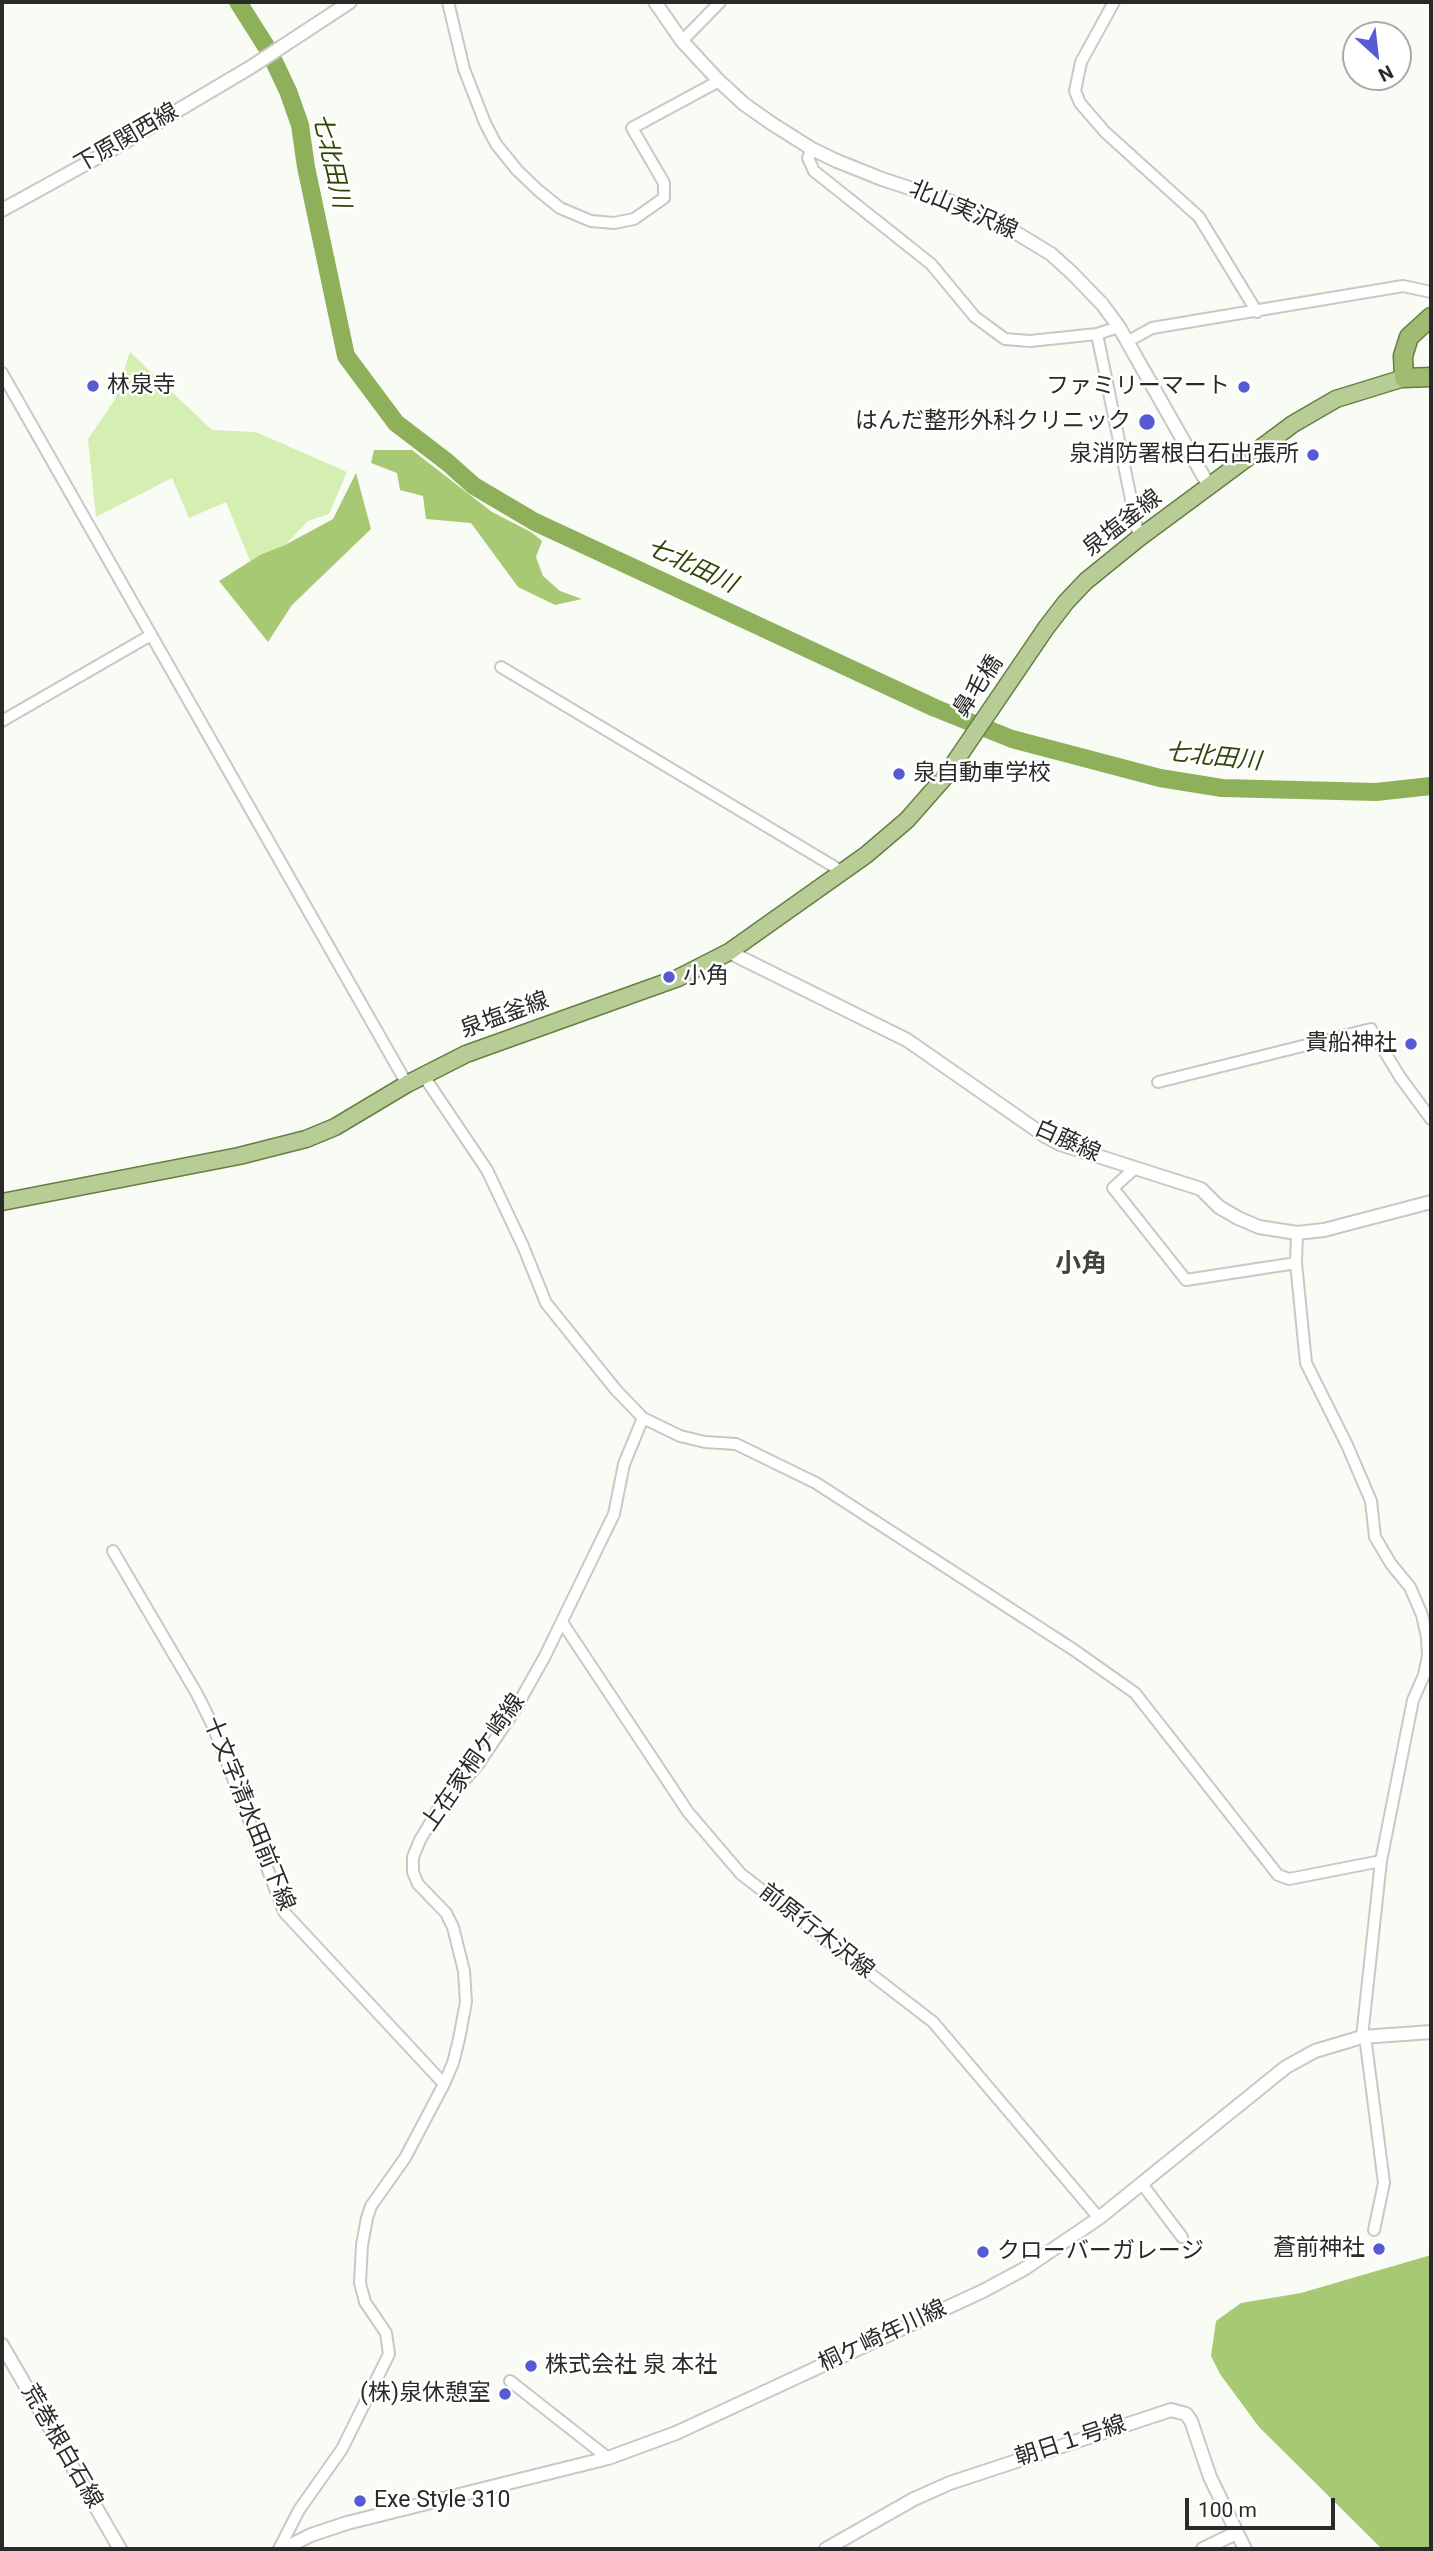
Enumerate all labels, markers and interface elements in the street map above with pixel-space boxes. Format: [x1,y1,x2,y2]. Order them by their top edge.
north arrow [1342,21,1412,91]
text: N [1375,60,1397,87]
street label: 下原関西線 [70,98,184,180]
water label: 七北田川 [305,111,355,211]
street label: 北山実沢線 [905,176,1021,246]
place label: 林泉寺 [107,372,176,400]
place label: ファミリーマート [1046,373,1230,401]
marker: 林泉寺 [85,378,101,394]
marker: ファミリーマート [1236,379,1252,395]
place label: はんだ整形外科クリニック [855,408,1131,436]
marker: はんだ整形外科クリニック [1137,412,1157,432]
place label: 泉消防署根白石出張所 [1069,441,1299,469]
marker: 泉消防署根白石出張所 [1305,447,1321,463]
street label: 泉塩釜線 [1078,485,1168,563]
water label: 七北田川 [641,534,741,600]
street label: 鼻毛橋 [948,651,1010,723]
water label: 七北田川 [1164,739,1262,777]
place label: 泉自動車学校 [913,760,1051,788]
marker: 泉自動車学校 [891,766,907,782]
place label: 小角 [683,963,729,991]
marker: 小角 [661,969,677,985]
street label: 泉塩釜線 [457,987,553,1045]
place label: 貴船神社 [1305,1030,1397,1058]
marker: 貴船神社 [1403,1036,1419,1052]
street label: 白藤線 [1030,1115,1104,1169]
district label: 小角 [1055,1249,1107,1281]
street label: 上在家桐ケ崎線 [417,1689,531,1837]
street label: 十文字清水田前下線 [196,1713,300,1915]
street label: 前原行木沢線 [753,1879,879,1985]
place label: 蒼前神社 [1273,2235,1365,2263]
place label: クローバーガレージ [997,2238,1204,2266]
marker: 蒼前神社 [1371,2241,1387,2257]
marker: クローバーガレージ [975,2244,991,2260]
street label: 桐ケ崎年川線 [815,2295,951,2379]
place label: 株式会社 泉 本社 [545,2352,717,2380]
marker: 株式会社 泉 本社 [523,2358,539,2374]
street label: 荒巻根白石線 [15,2380,107,2514]
place label: (株)泉休憩室 [360,2380,491,2408]
marker: (株)泉休憩室 [497,2386,513,2402]
street label: 朝日１号線 [1012,2411,1130,2473]
scale bar [1188,2484,1338,2528]
place label: Exe Style 310 [374,2487,510,2515]
marker: Exe Style 310 [352,2493,368,2509]
text: 100 m [1198,2498,1257,2522]

